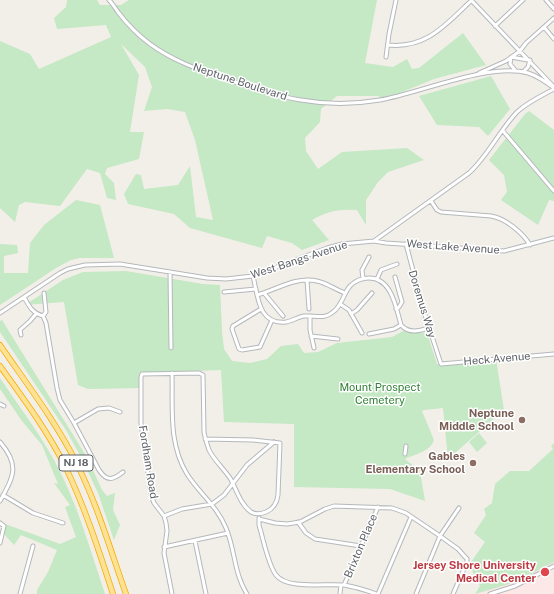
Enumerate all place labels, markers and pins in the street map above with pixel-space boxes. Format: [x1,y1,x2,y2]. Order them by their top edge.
place label: Neptune Middle School [439,407,514,433]
marker: Neptune Middle School [517,415,527,425]
place label: Gables Elementary School [365,450,465,476]
marker: Gables Elementary School [468,458,478,468]
place label: Jersey Shore University Medical Center [413,559,536,585]
marker: Jersey Shore University Medical Center [539,566,551,578]

